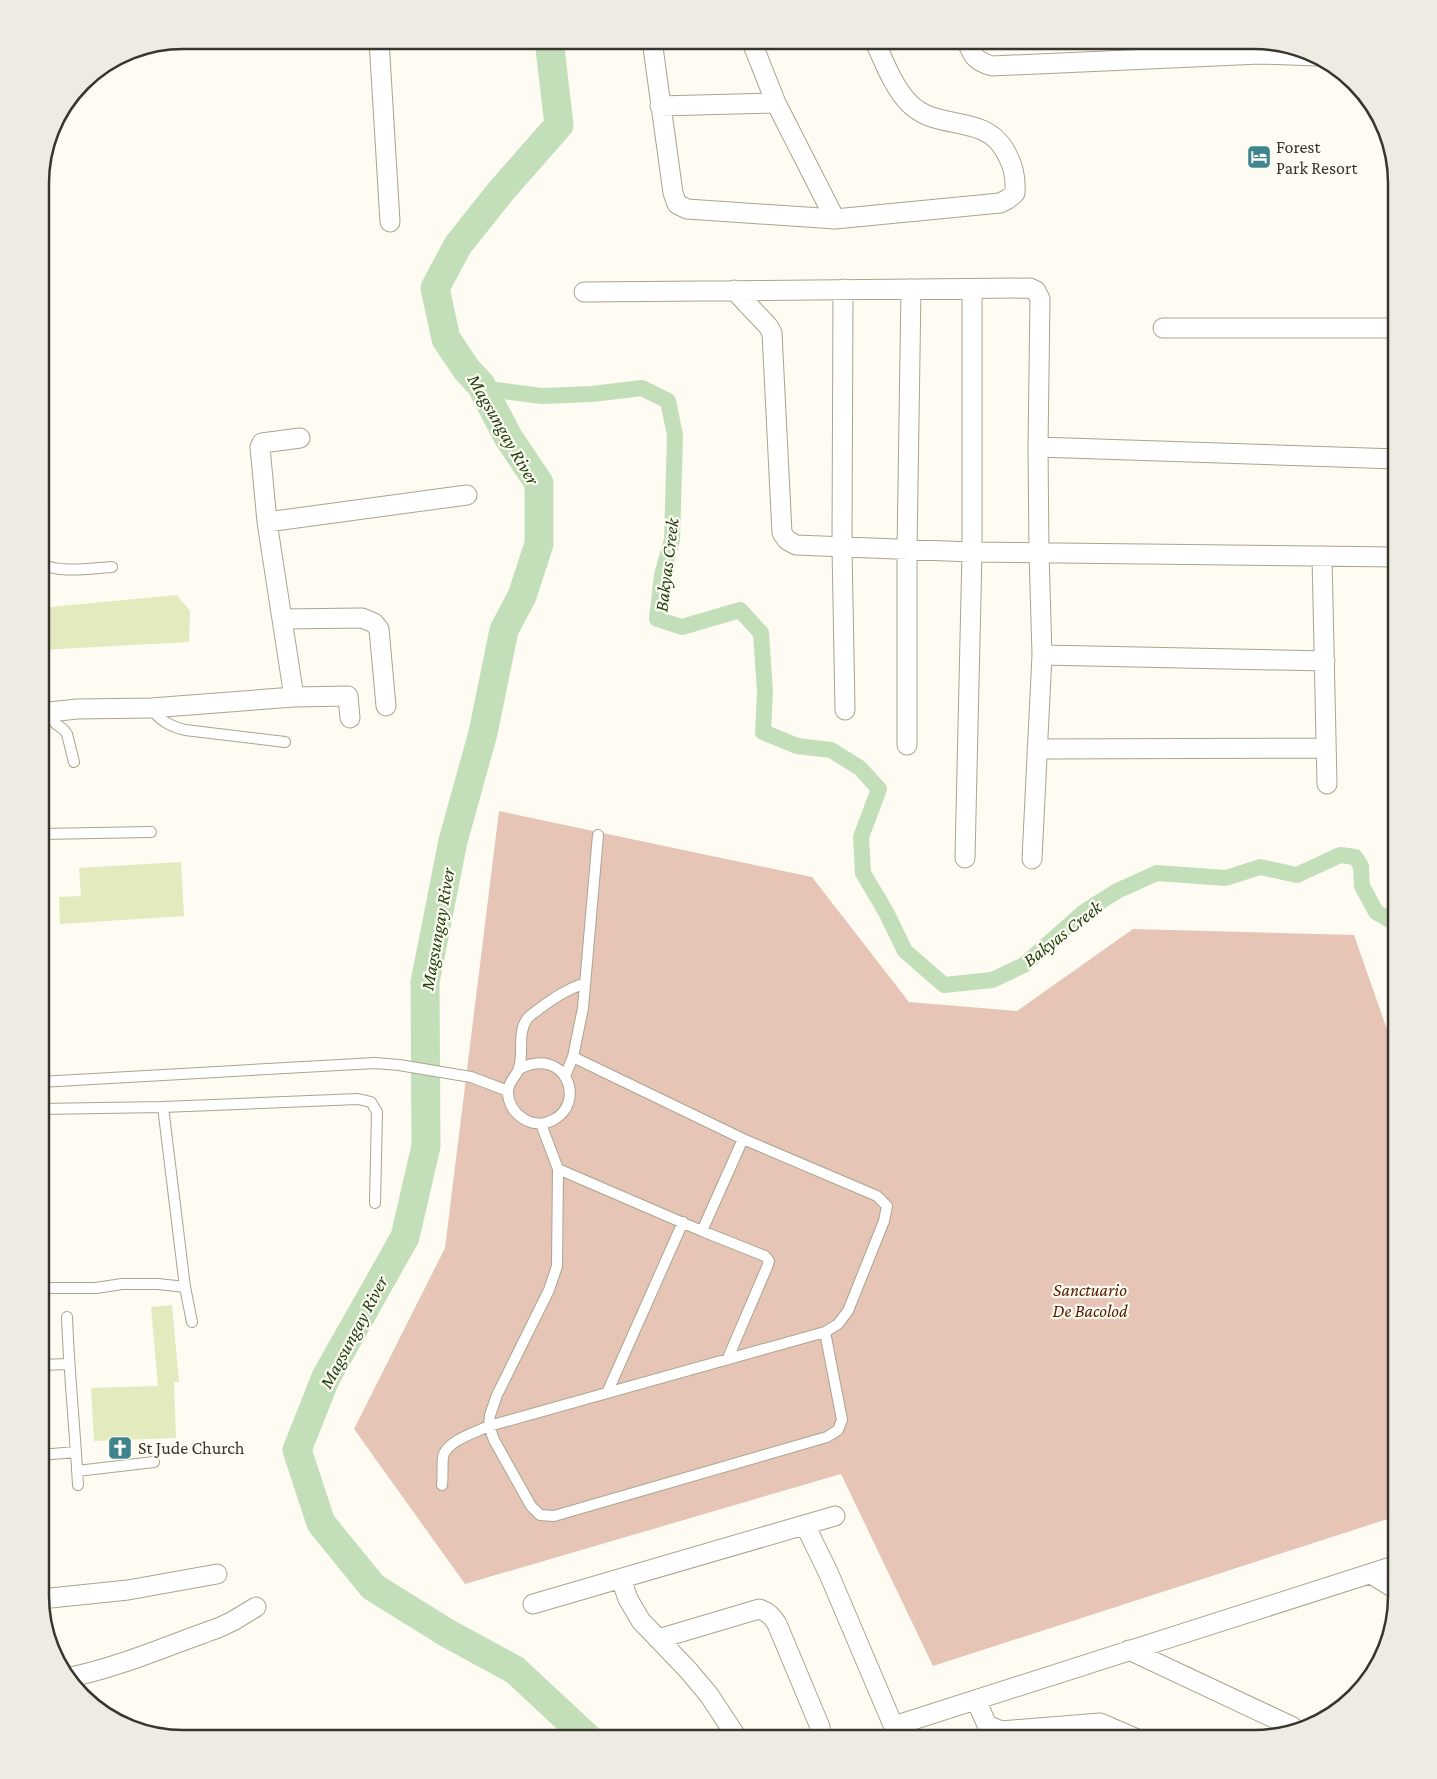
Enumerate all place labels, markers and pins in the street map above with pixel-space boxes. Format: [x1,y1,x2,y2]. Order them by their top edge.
place label: Forest Park Resort [1276,137,1358,178]
hotel icon: Forest Park Resort [1246,144,1272,170]
church icon: St Jude Church [107,1435,133,1461]
place label: St Jude Church [138,1438,245,1458]

